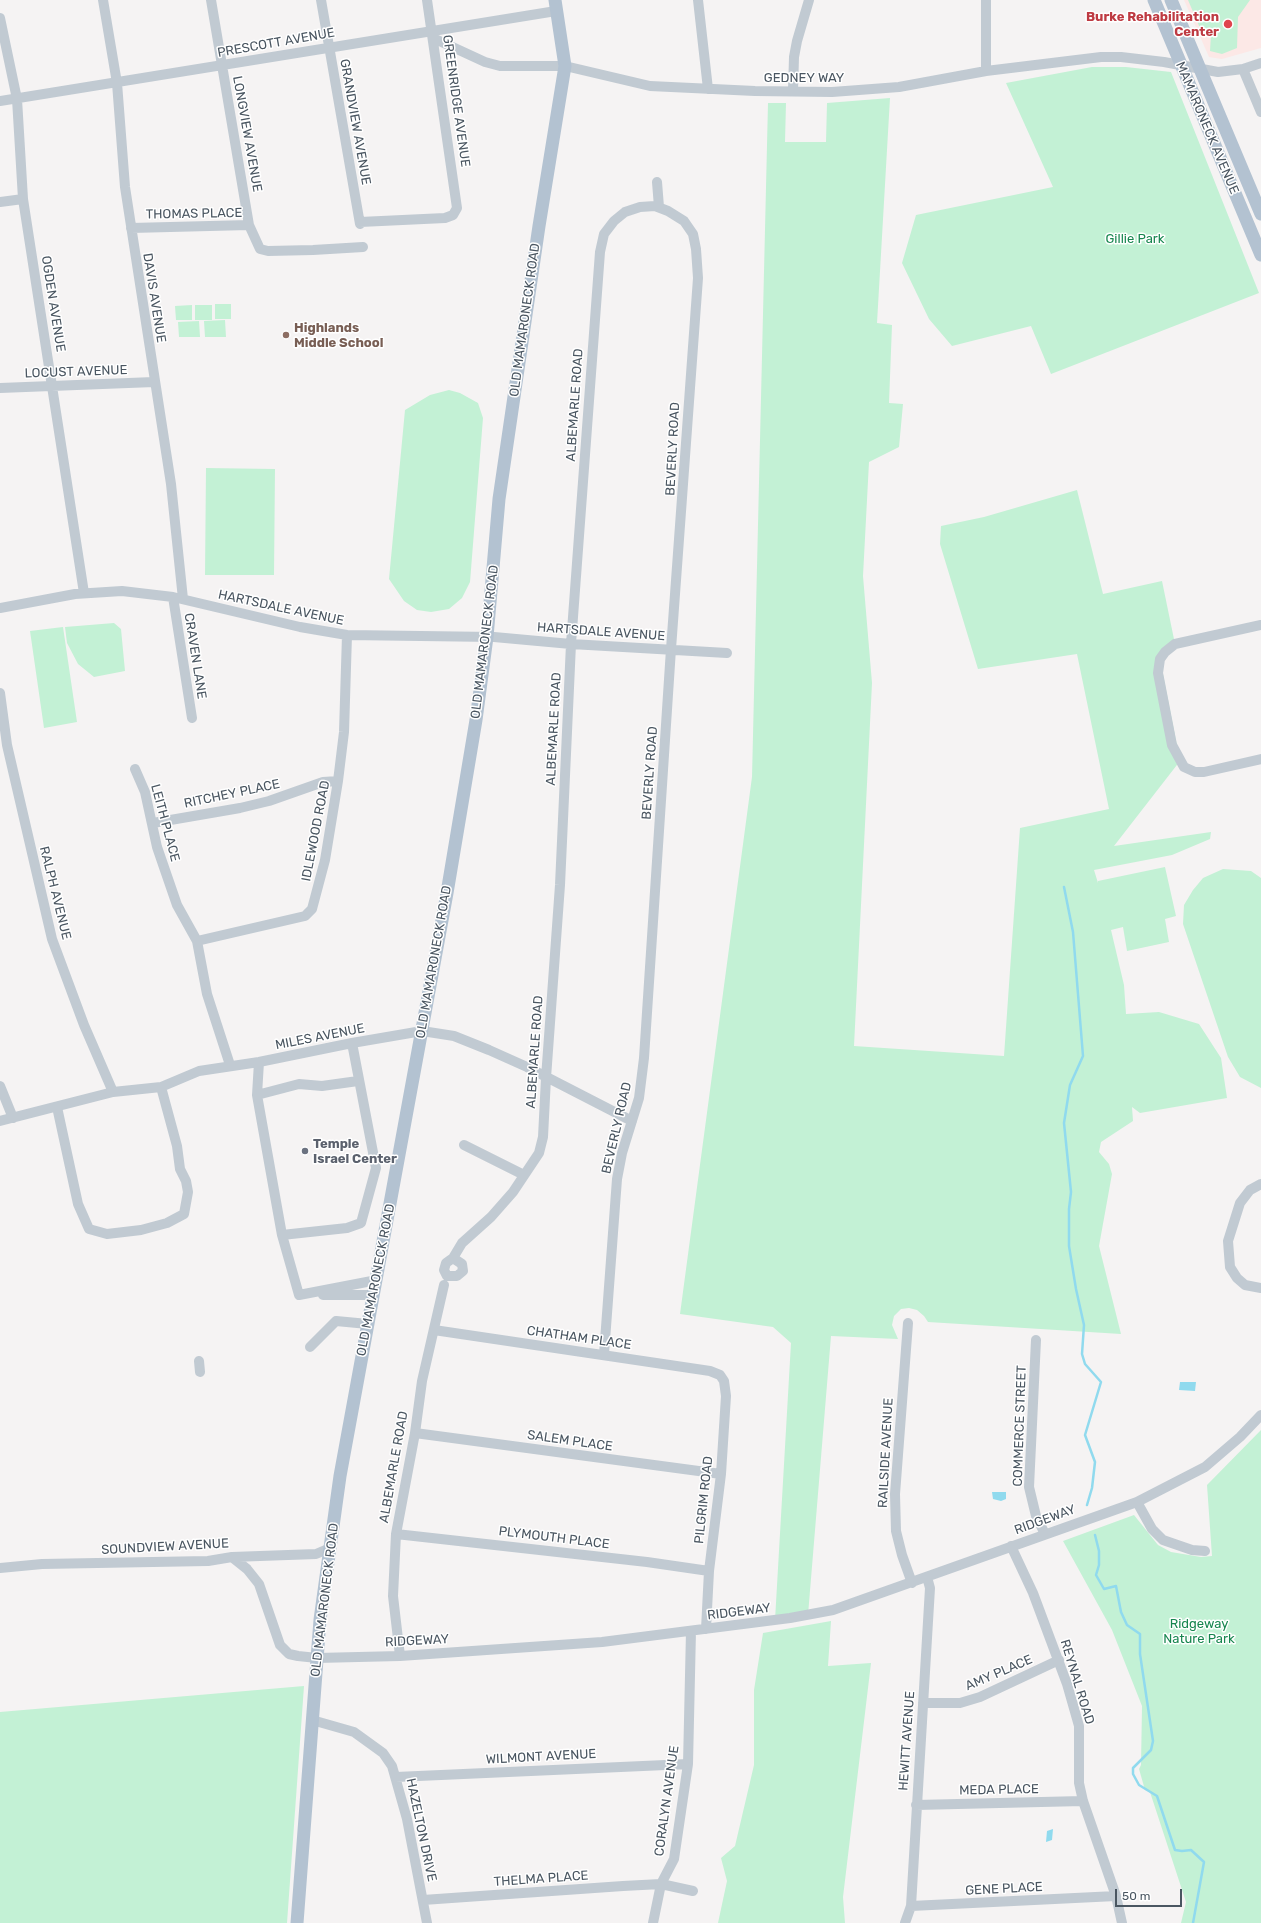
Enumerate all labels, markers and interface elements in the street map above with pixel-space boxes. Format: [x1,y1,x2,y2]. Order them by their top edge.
place label: Burke Rehabilitation Center [1086,9,1219,40]
marker: Burke Rehabilitation Center [1222,18,1234,30]
street label: PRESCOTT AVENUE [216,25,336,61]
street label: GREENRIDGE AVENUE [439,34,473,168]
street label: GRANDVIEW AVENUE [336,58,374,186]
street label: MAMARONECK AVENUE [1172,59,1242,197]
street label: GEDNEY WAY [764,70,844,86]
street label: LONGVIEW AVENUE [229,75,265,193]
street label: THOMAS PLACE [146,205,242,223]
park label: Gillie Park [1106,231,1164,247]
street label: OLD MAMARONECK ROAD [506,242,544,398]
street label: DAVIS AVENUE [139,252,169,344]
street label: OGDEN AVENUE [38,255,68,353]
place label: Highlands Middle School [294,320,383,351]
marker: Highlands Middle School [281,330,291,340]
street label: ALBEMARLE ROAD [563,348,587,462]
street label: LOCUST AVENUE [24,362,128,382]
street label: BEVERLY ROAD [663,402,683,496]
street label: OLD MAMARONECK ROAD [468,564,502,720]
street label: HARTSDALE AVENUE [217,587,345,629]
street label: CRAVEN LANE [181,612,209,700]
street label: HARTSDALE AVENUE [536,620,666,644]
street label: ALBEMARLE ROAD [543,672,565,786]
street label: BEVERLY ROAD [639,726,661,820]
street label: RITCHEY PLACE [183,776,281,812]
street label: IDLEWOOD ROAD [299,779,333,883]
street label: LEITH PLACE [147,783,183,863]
street label: RALPH AVENUE [36,845,74,941]
street label: OLD MAMARONECK ROAD [413,884,455,1040]
street label: ALBEMARLE ROAD [523,995,547,1109]
street label: MILES AVENUE [274,1021,366,1053]
street label: BEVERLY ROAD [599,1081,635,1175]
place label: Temple Israel Center [313,1136,397,1167]
marker: Temple Israel Center [300,1146,310,1156]
street label: OLD MAMARONECK ROAD [354,1202,398,1358]
street label: CHATHAM PLACE [526,1323,632,1353]
street label: COMMERCE STREET [1010,1365,1030,1487]
street label: RAILSIDE AVENUE [875,1398,897,1508]
street label: ALBEMARLE ROAD [376,1410,412,1524]
street label: SALEM PLACE [526,1427,614,1455]
street label: PILGRIM ROAD [692,1455,716,1545]
street label: RIDGEWAY [1012,1502,1078,1538]
street label: OLD MAMARONECK ROAD [308,1522,342,1678]
street label: PLYMOUTH PLACE [498,1523,610,1553]
street label: SOUNDVIEW AVENUE [101,1536,229,1558]
street label: RIDGEWAY [706,1600,772,1624]
park label: Ridgeway Nature Park [1163,1616,1235,1647]
street label: RIDGEWAY [385,1632,449,1650]
street label: REYNAL ROAD [1057,1638,1097,1726]
street label: AMY PLACE [963,1652,1035,1694]
street label: HEWITT AVENUE [896,1691,918,1791]
street label: CORALYN AVENUE [651,1745,683,1857]
street label: WILMONT AVENUE [485,1746,597,1768]
street label: HAZELTON DRIVE [402,1777,440,1883]
street label: MEDA PLACE [959,1782,1039,1798]
street label: THELMA PLACE [493,1868,589,1890]
street label: GENE PLACE [965,1879,1043,1899]
scale bar [1117,1881,1184,1907]
text: 50 m [1122,1889,1150,1903]

